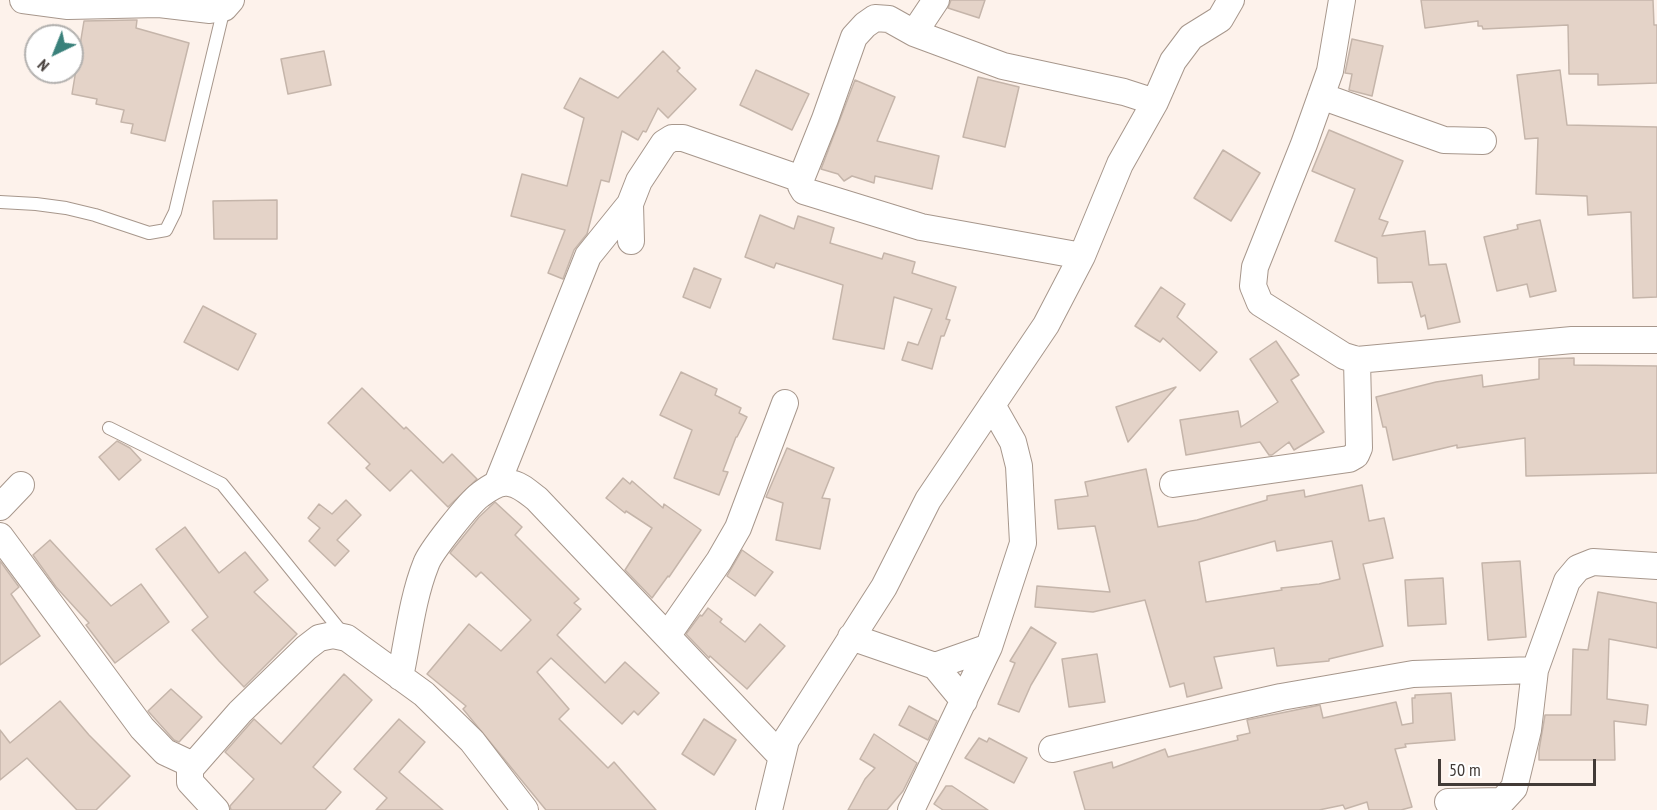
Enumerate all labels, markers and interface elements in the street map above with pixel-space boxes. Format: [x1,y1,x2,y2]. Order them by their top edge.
north arrow [24,24,84,84]
text: N [33,55,53,76]
scale bar [1441,747,1598,785]
text: 50 m [1449,758,1481,781]

